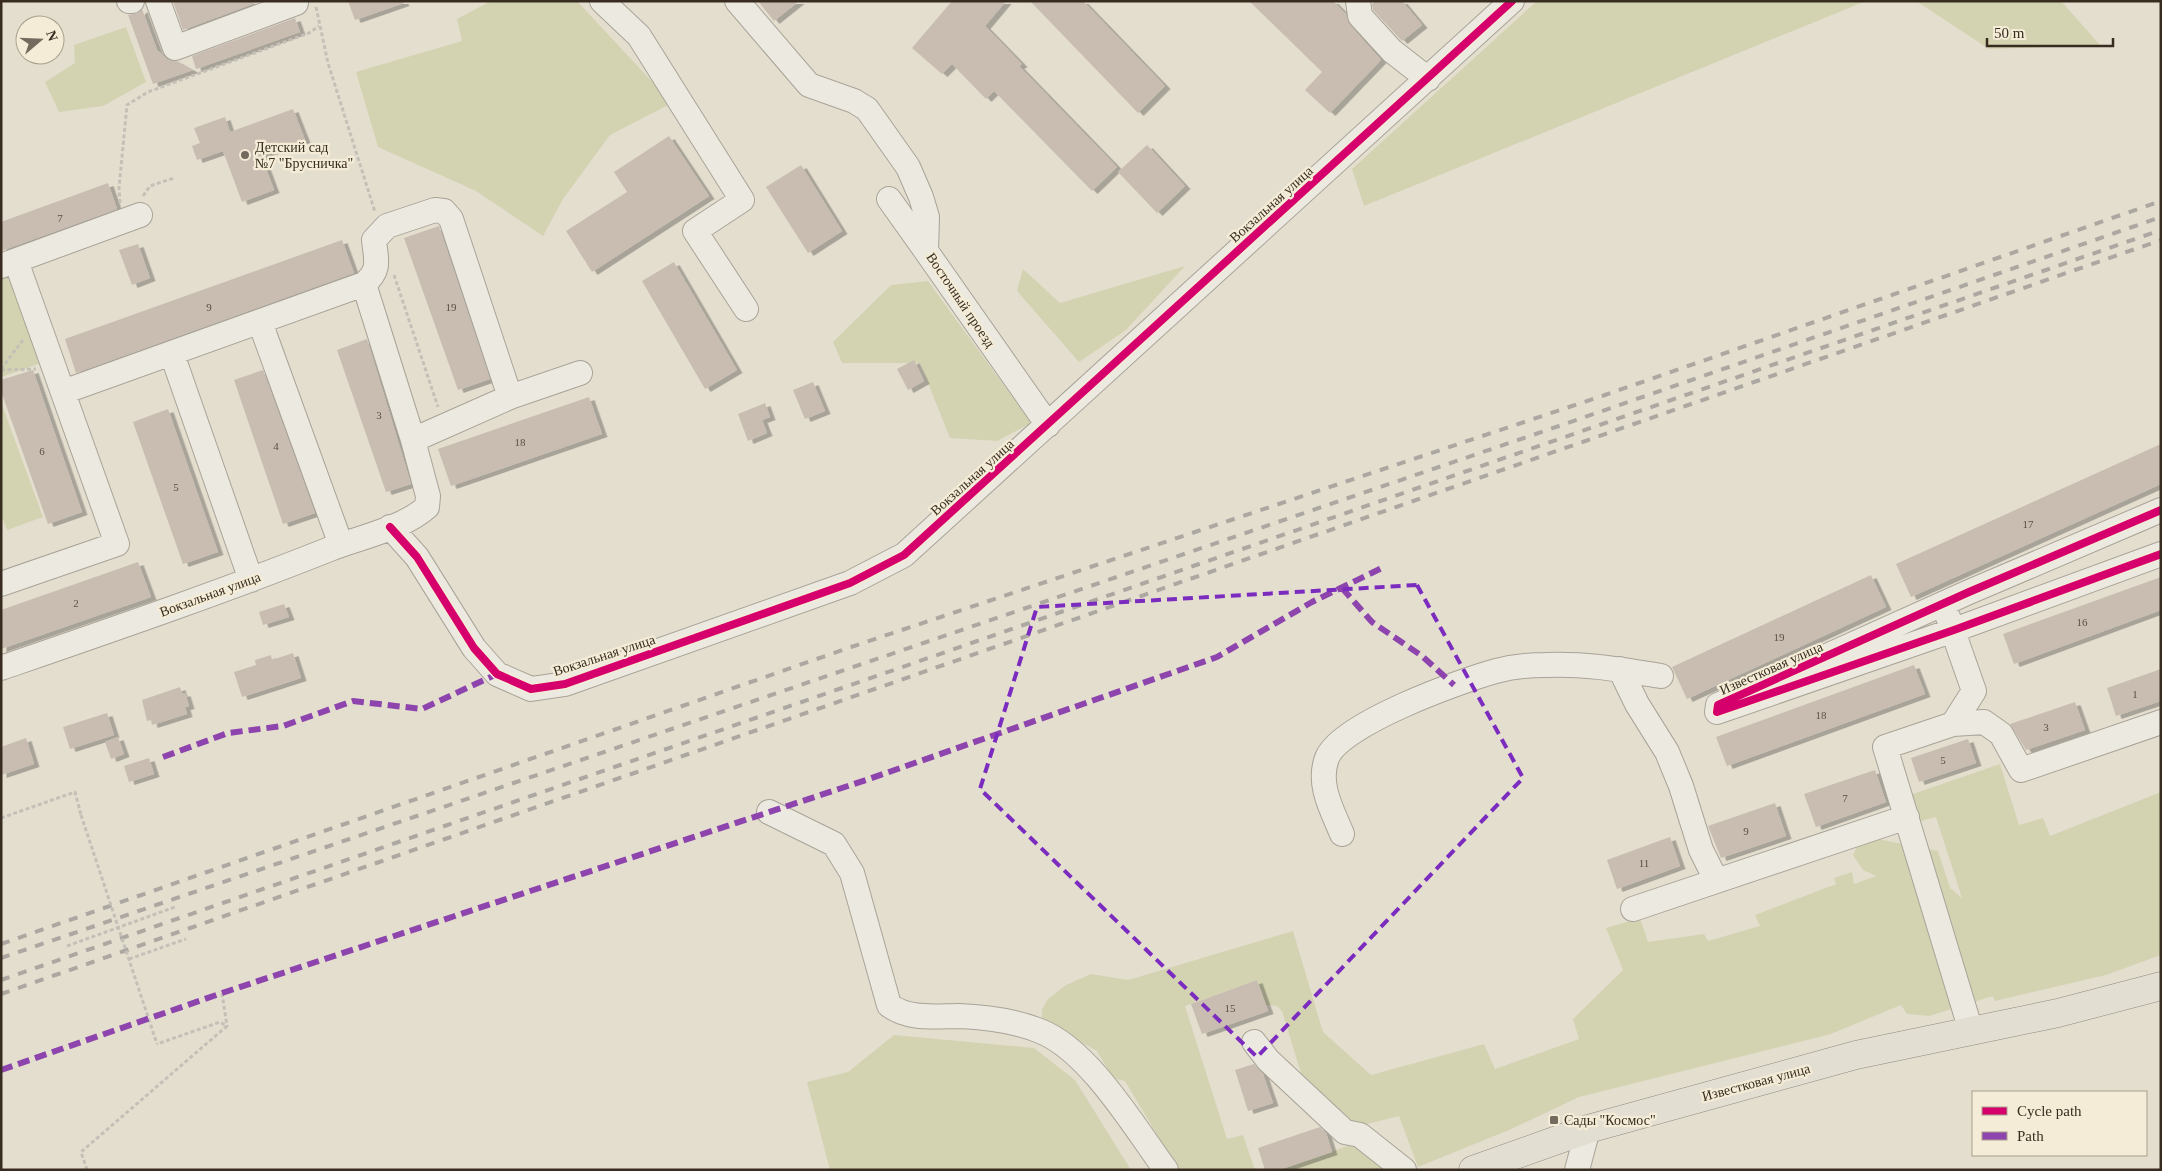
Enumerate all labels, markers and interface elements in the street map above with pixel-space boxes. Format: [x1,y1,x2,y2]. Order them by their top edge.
north arrow [15,15,65,65]
scale bar [1987,15,2113,47]
text: 50 m [1994,25,2025,41]
text: N [43,29,61,43]
place label: Детский сад №7 "Брусничка" [255,140,353,171]
marker: Детский сад №7 "Брусничка" [239,149,251,161]
street label: Вокзальная улица [1227,163,1316,246]
house number: 7 [57,212,63,224]
street label: Восточный проезд [923,250,998,350]
house number: 9 [206,301,212,313]
house number: 19 [446,301,457,313]
house number: 3 [376,409,382,421]
house number: 18 [515,436,526,448]
street label: Вокзальная улица [928,436,1017,519]
house number: 4 [273,440,279,452]
house number: 6 [39,445,45,457]
house number: 5 [173,481,179,493]
house number: 17 [2023,518,2034,530]
street label: Вокзальная улица [158,569,263,620]
house number: 2 [73,597,79,609]
house number: 16 [2077,616,2088,628]
house number: 19 [1774,631,1785,643]
street label: Вокзальная улица [551,632,658,679]
street label: Известковая улица [1717,639,1826,698]
house number: 1 [2132,688,2138,700]
house number: 18 [1816,709,1827,721]
house number: 3 [2043,721,2049,733]
house number: 5 [1940,754,1946,766]
house number: 7 [1842,792,1848,804]
house number: 9 [1743,825,1749,837]
house number: 11 [1639,857,1649,869]
house number: 15 [1225,1002,1236,1014]
street label: Известковая улица [1700,1061,1813,1104]
legend [1972,1091,2147,1156]
text: Cycle path [2017,1103,2082,1119]
place label: Сады "Космос" [1564,1113,1656,1128]
marker: Сады "Космос" [1548,1114,1560,1126]
text: Path [2017,1128,2044,1144]

